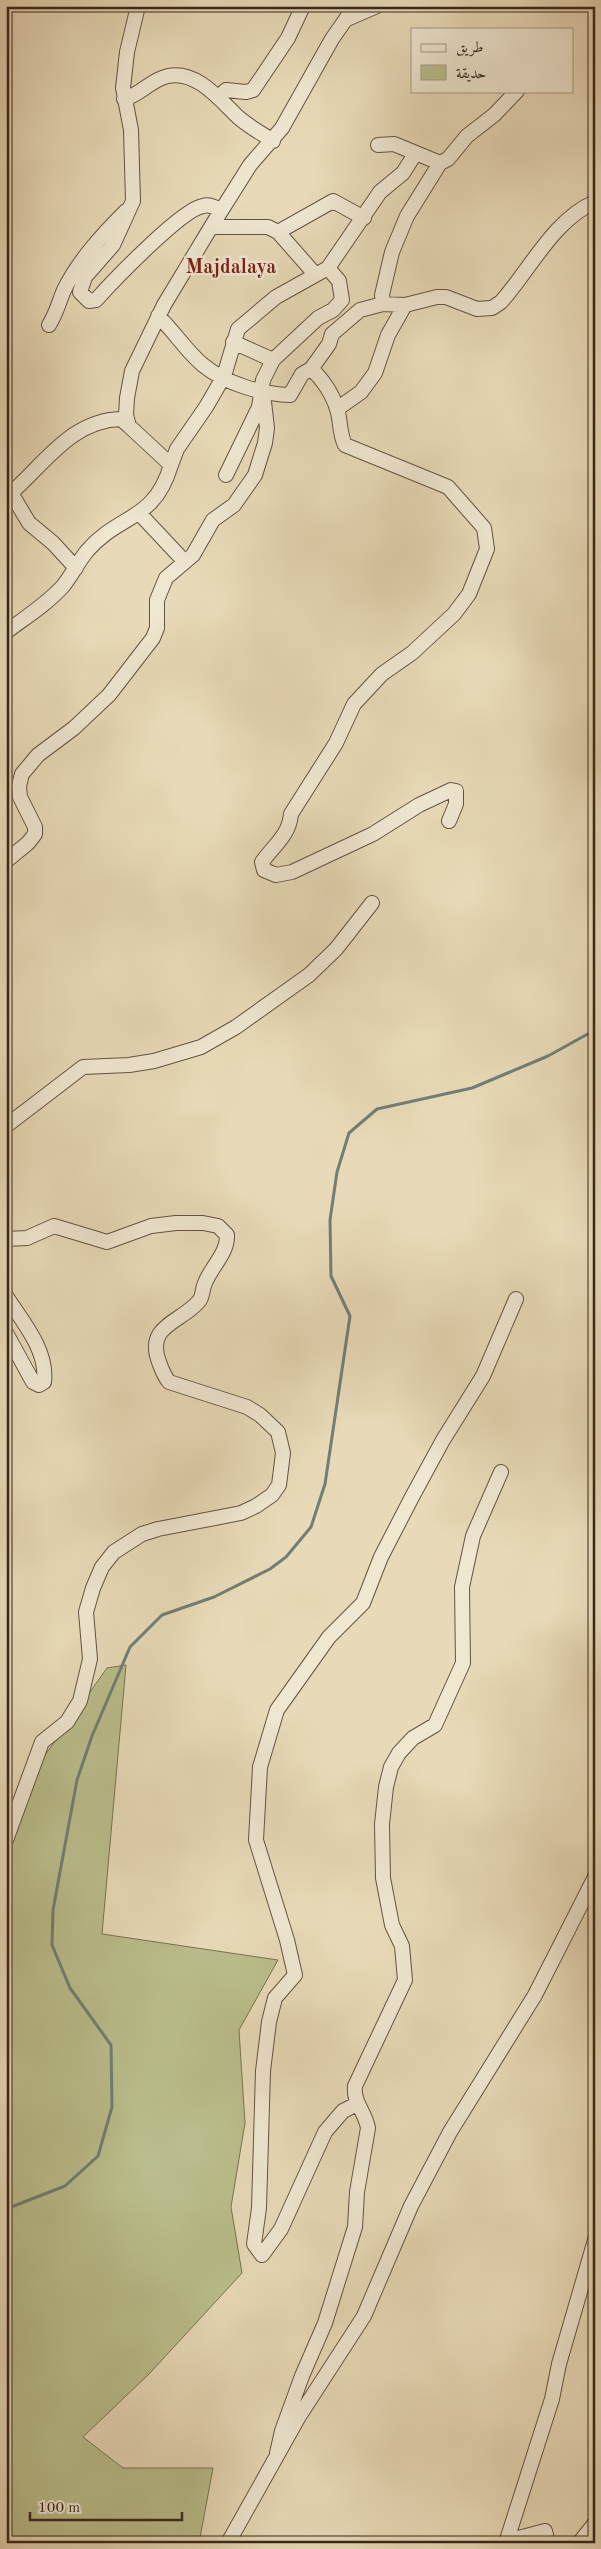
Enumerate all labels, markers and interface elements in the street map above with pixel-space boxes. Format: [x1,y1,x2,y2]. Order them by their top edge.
legend [411,28,574,92]
text: طريق [456,41,483,57]
text: حديقة [456,67,486,82]
district label: Majdalaya [186,258,276,278]
scale bar [30,2489,182,2521]
text: 100 m [38,2501,80,2516]

